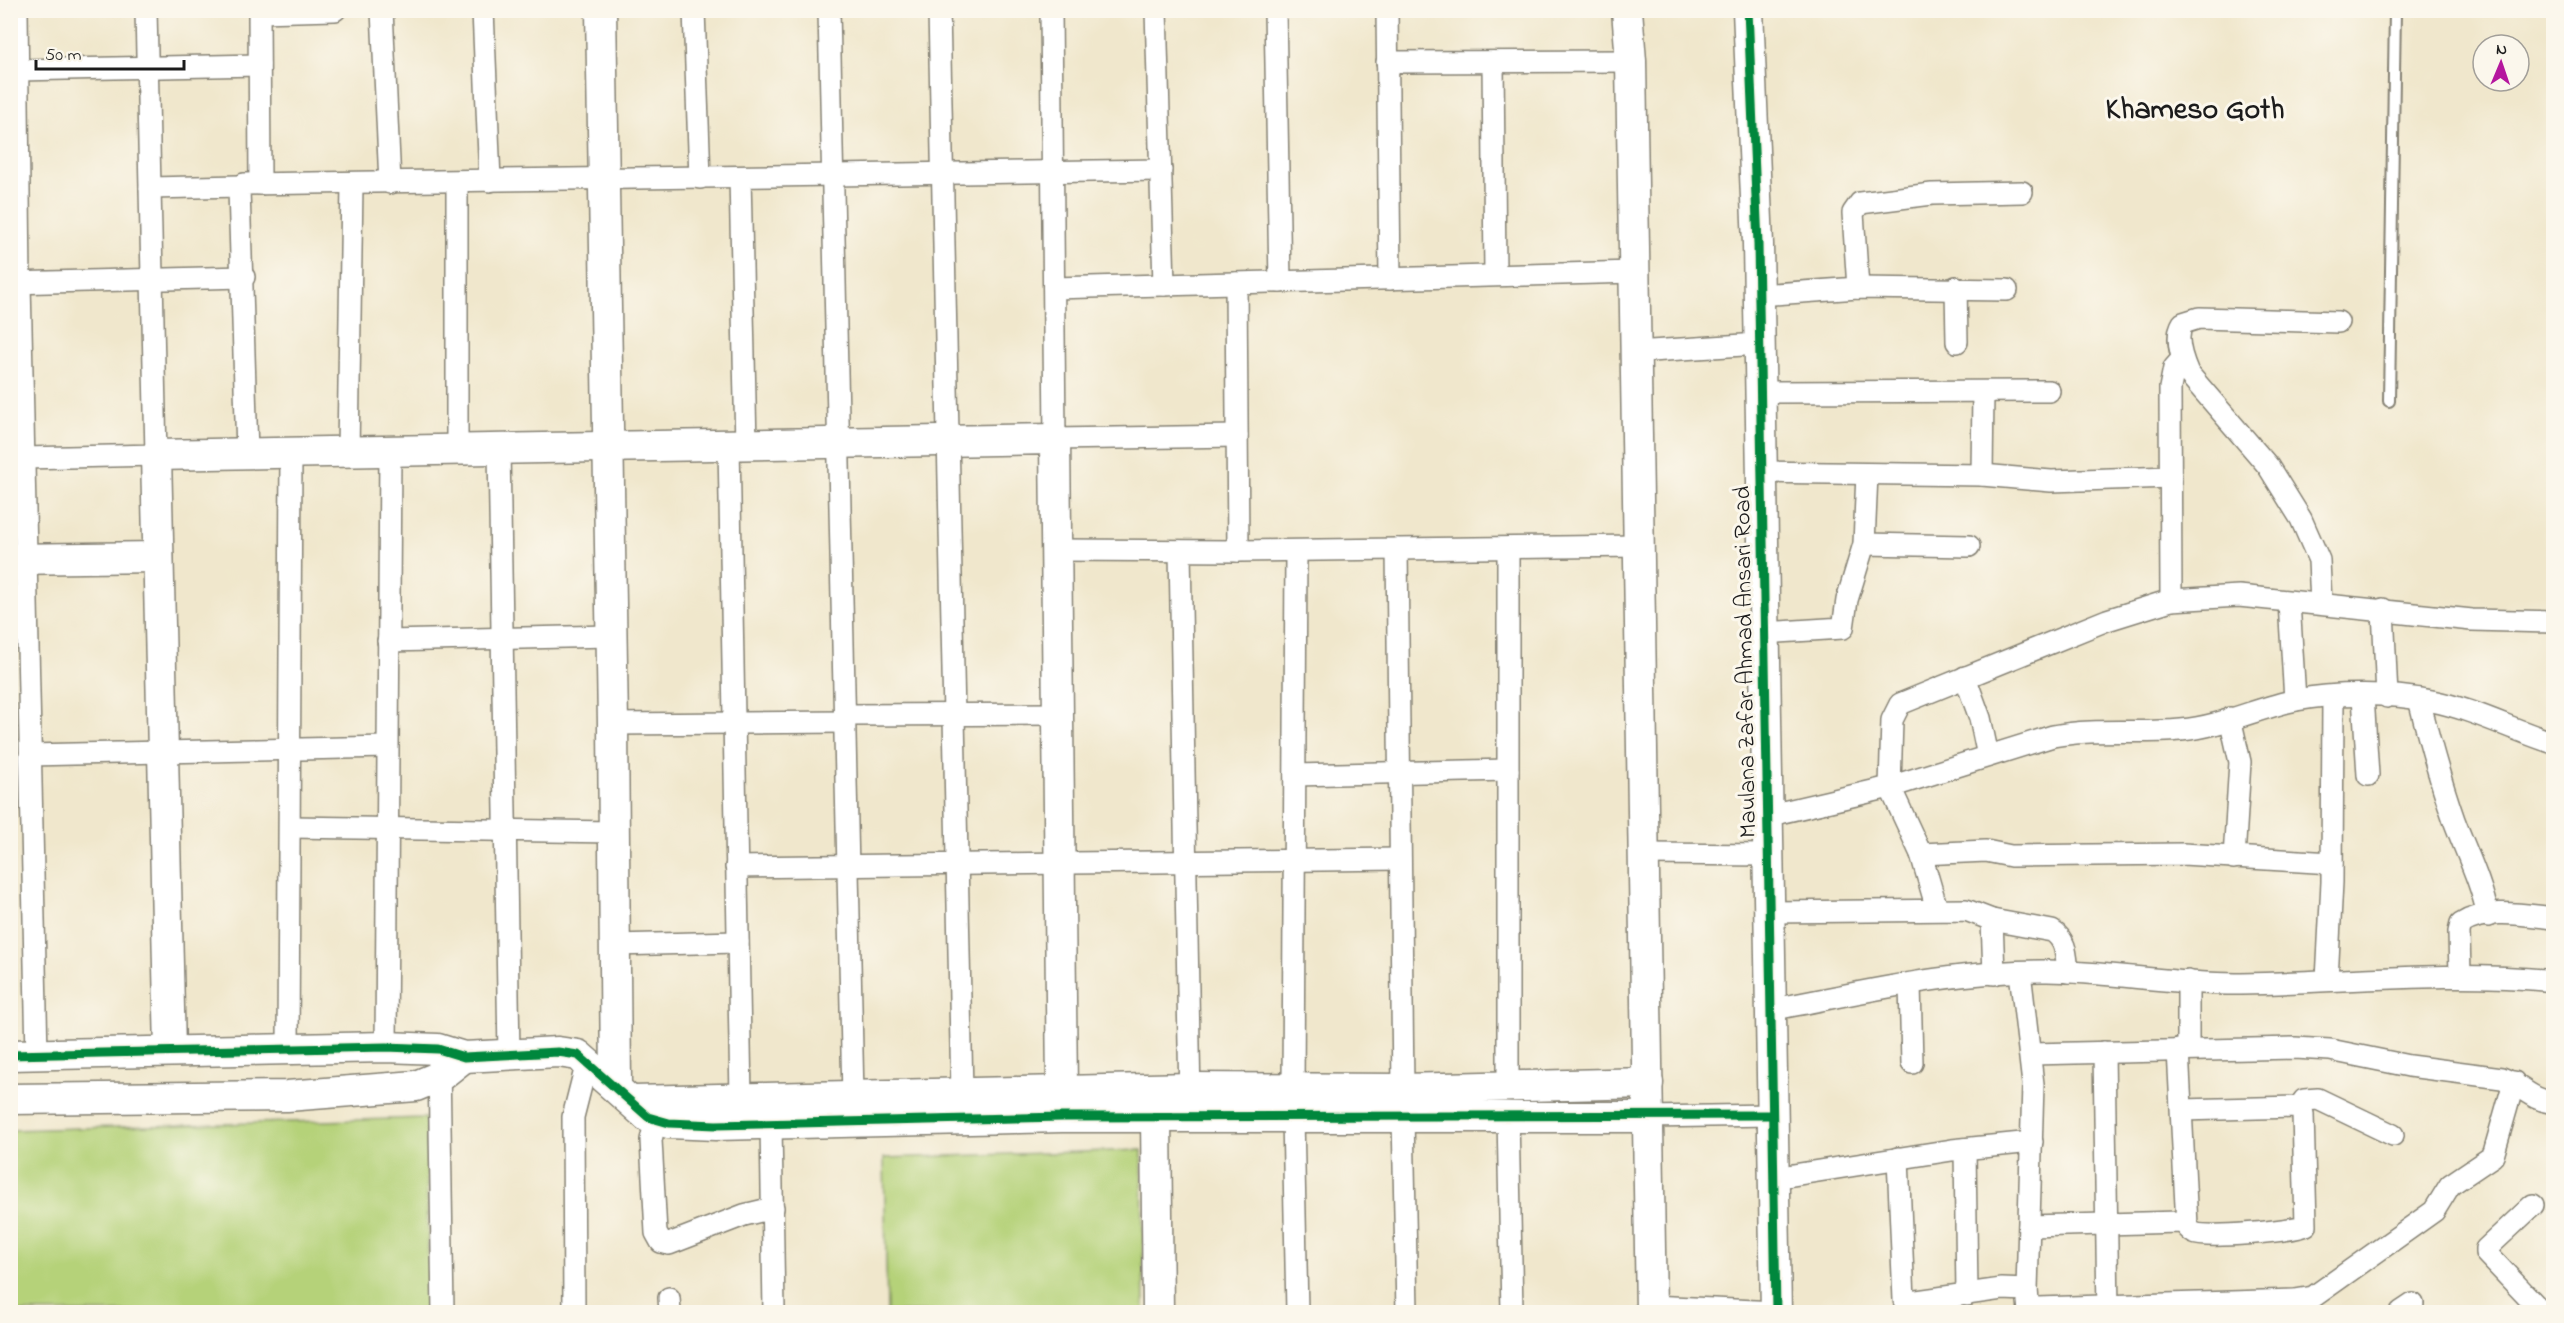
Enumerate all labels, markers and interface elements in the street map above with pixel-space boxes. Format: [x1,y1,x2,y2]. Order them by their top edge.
scale bar [36,33,184,71]
north arrow [2471,33,2531,93]
text: N [2496,38,2507,62]
text: 50 m [45,43,82,69]
district label: Khameso Goth [2106,89,2284,133]
street label: Maulana Zafar Ahmad Ansari Road [1726,485,1767,838]

